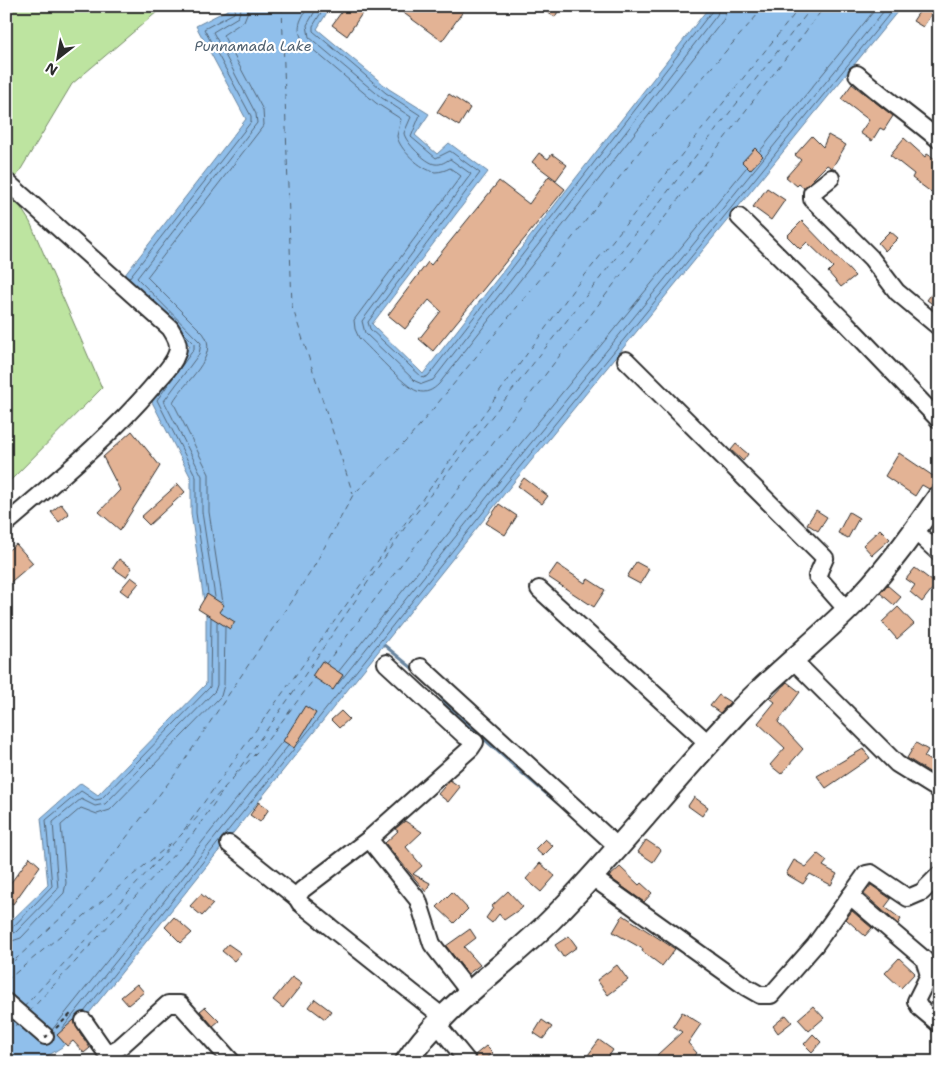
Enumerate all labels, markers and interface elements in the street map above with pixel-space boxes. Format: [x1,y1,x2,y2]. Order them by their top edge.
north arrow [32,32,82,82]
water label: Punnamada Lake [194,37,312,55]
text: N [42,59,61,80]

